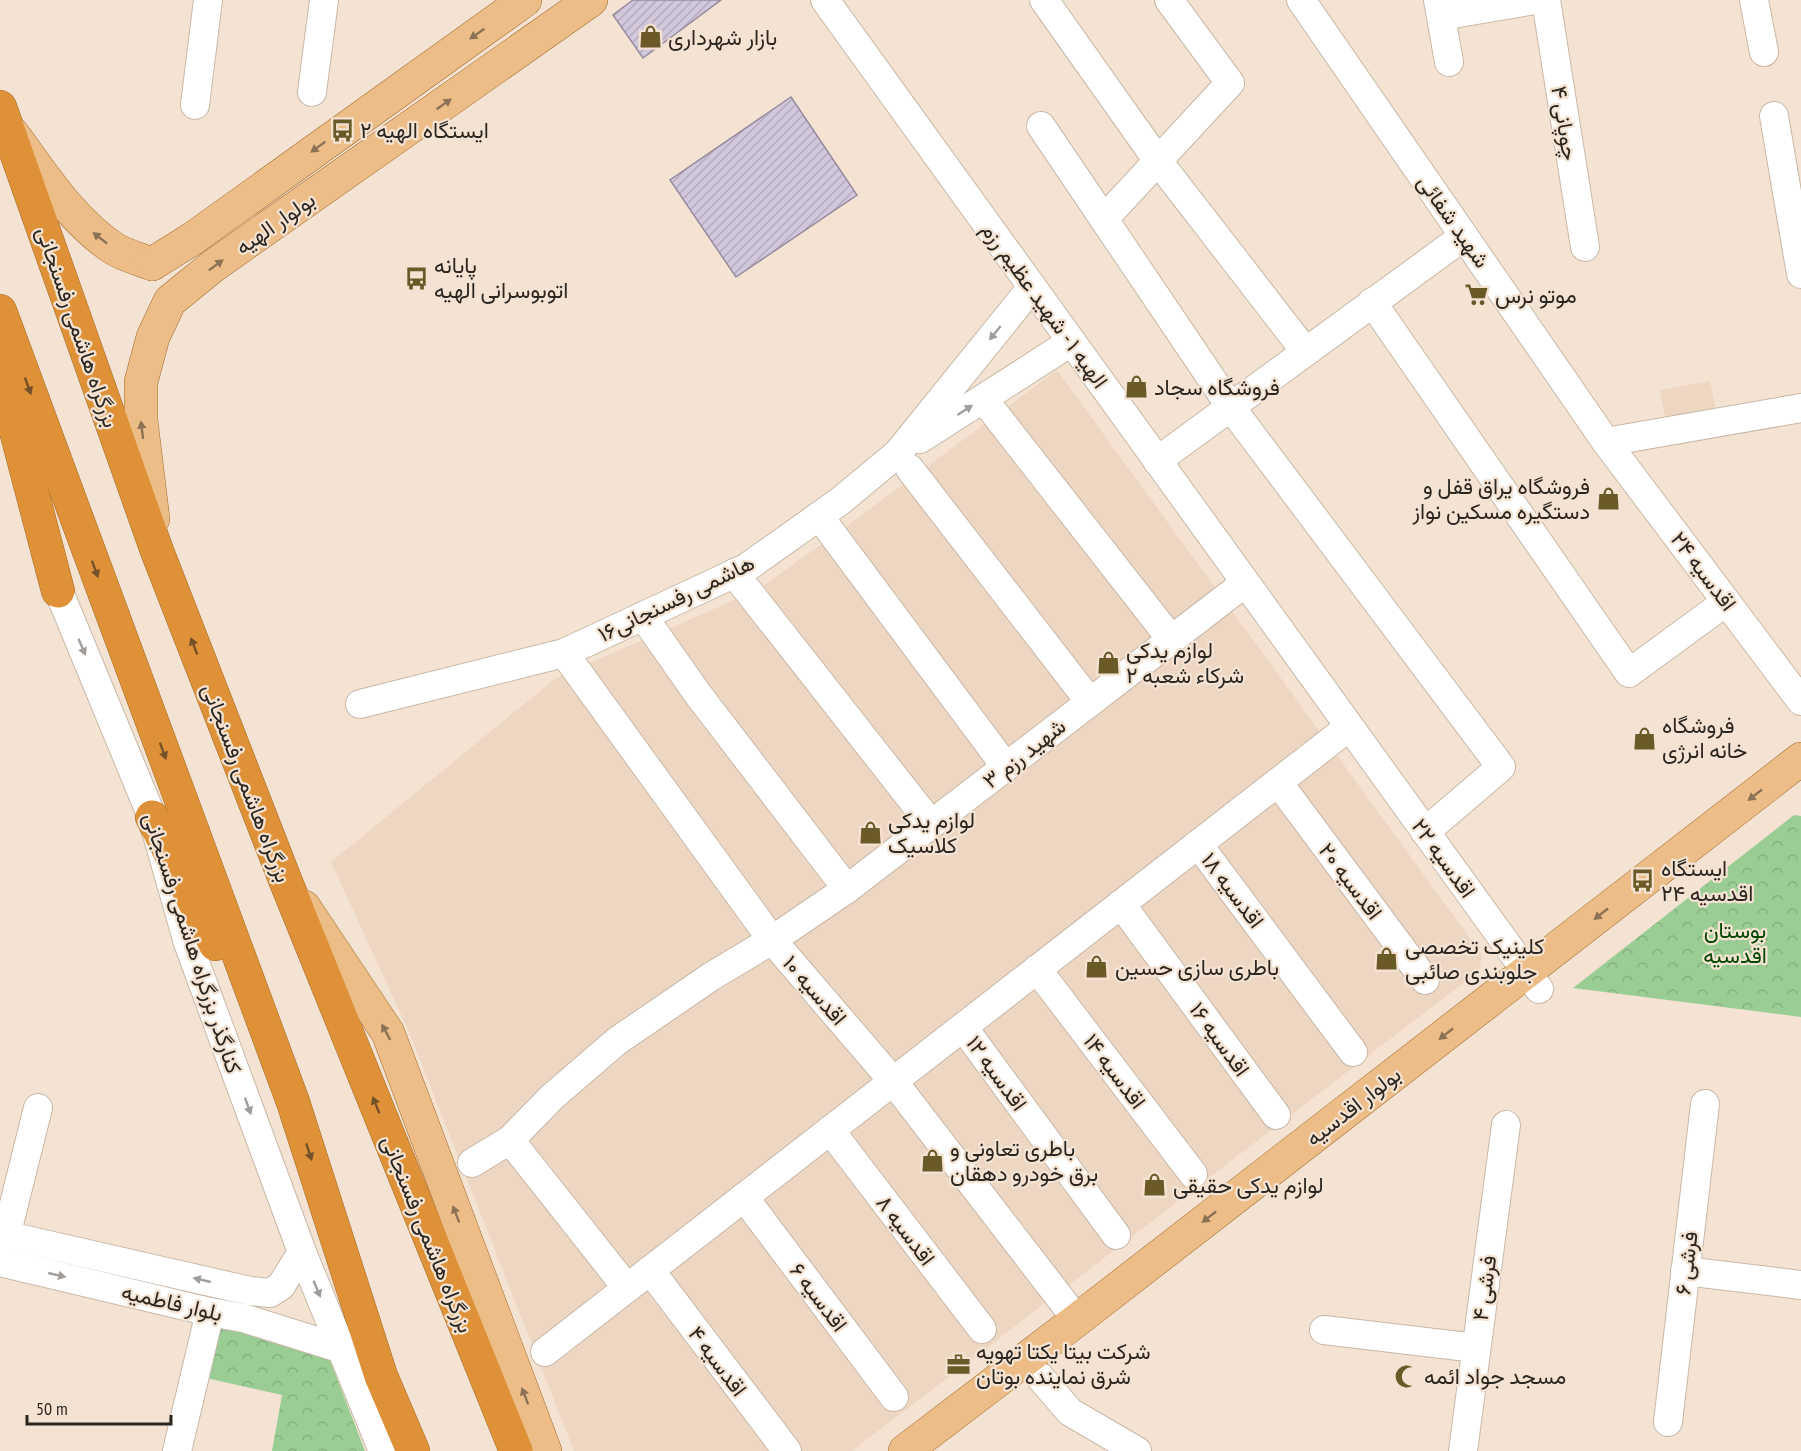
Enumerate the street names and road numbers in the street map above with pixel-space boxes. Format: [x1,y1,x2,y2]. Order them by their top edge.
street label: چوپانی ۴ [1544,84,1585,162]
street label: شهید شفائی [1412,169,1496,273]
street label: بولوار الهیه [230,185,320,261]
street label: الهیه ۱ - شهید عظیم رزم [975,216,1115,394]
street label: بزرگراه هاشمی رفسنجانی [30,223,126,431]
street label: اقدسیه ۲۴ [1665,526,1743,616]
street label: هاشمی رفسنجانی۱۶ [593,548,759,648]
street label: بزرگراه هاشمی رفسنجانی [196,680,298,886]
street label: شهید رزم ۳ [977,712,1072,795]
street label: کنارگذر بزرگراه هاشمی رفسنجانی [138,809,249,1077]
street label: اقدسیه ۲۲ [1406,813,1482,903]
street label: اقدسیه ۲۰ [1313,837,1389,925]
street label: اقدسیه ۱۸ [1195,847,1271,933]
street label: اقدسیه ۱۰ [777,949,853,1031]
street label: اقدسیه ۱۶ [1184,996,1256,1082]
street label: اقدسیه ۱۴ [1078,1028,1152,1114]
street label: اقدسیه ۱۲ [960,1030,1034,1116]
street label: بولوار اقدسیه [1300,1060,1406,1152]
street label: بزرگراه هاشمی رفسنجانی [376,1131,480,1337]
street label: اقدسیه ۸ [870,1189,942,1271]
street label: فرشی ۶ [1668,1230,1704,1296]
street label: فرشی ۴ [1466,1254,1502,1322]
street label: اقدسیه ۶ [784,1257,854,1337]
street label: بلوار فاطمیه [119,1277,225,1327]
street label: اقدسیه ۴ [682,1320,754,1402]

